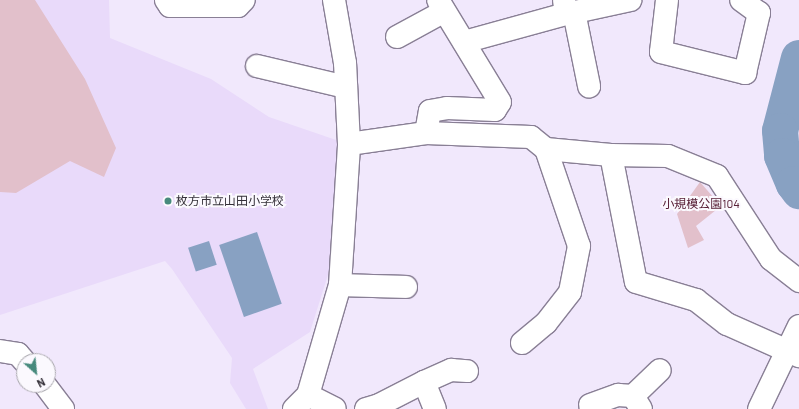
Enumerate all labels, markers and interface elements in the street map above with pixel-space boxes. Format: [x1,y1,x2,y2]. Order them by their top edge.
place label: 枚方市立山田小学校 [176,194,284,208]
marker: 枚方市立山田小学校 [163,196,173,206]
park label: 小規模公園104 [662,197,740,211]
north arrow [16,353,56,393]
text: N [35,376,47,391]

